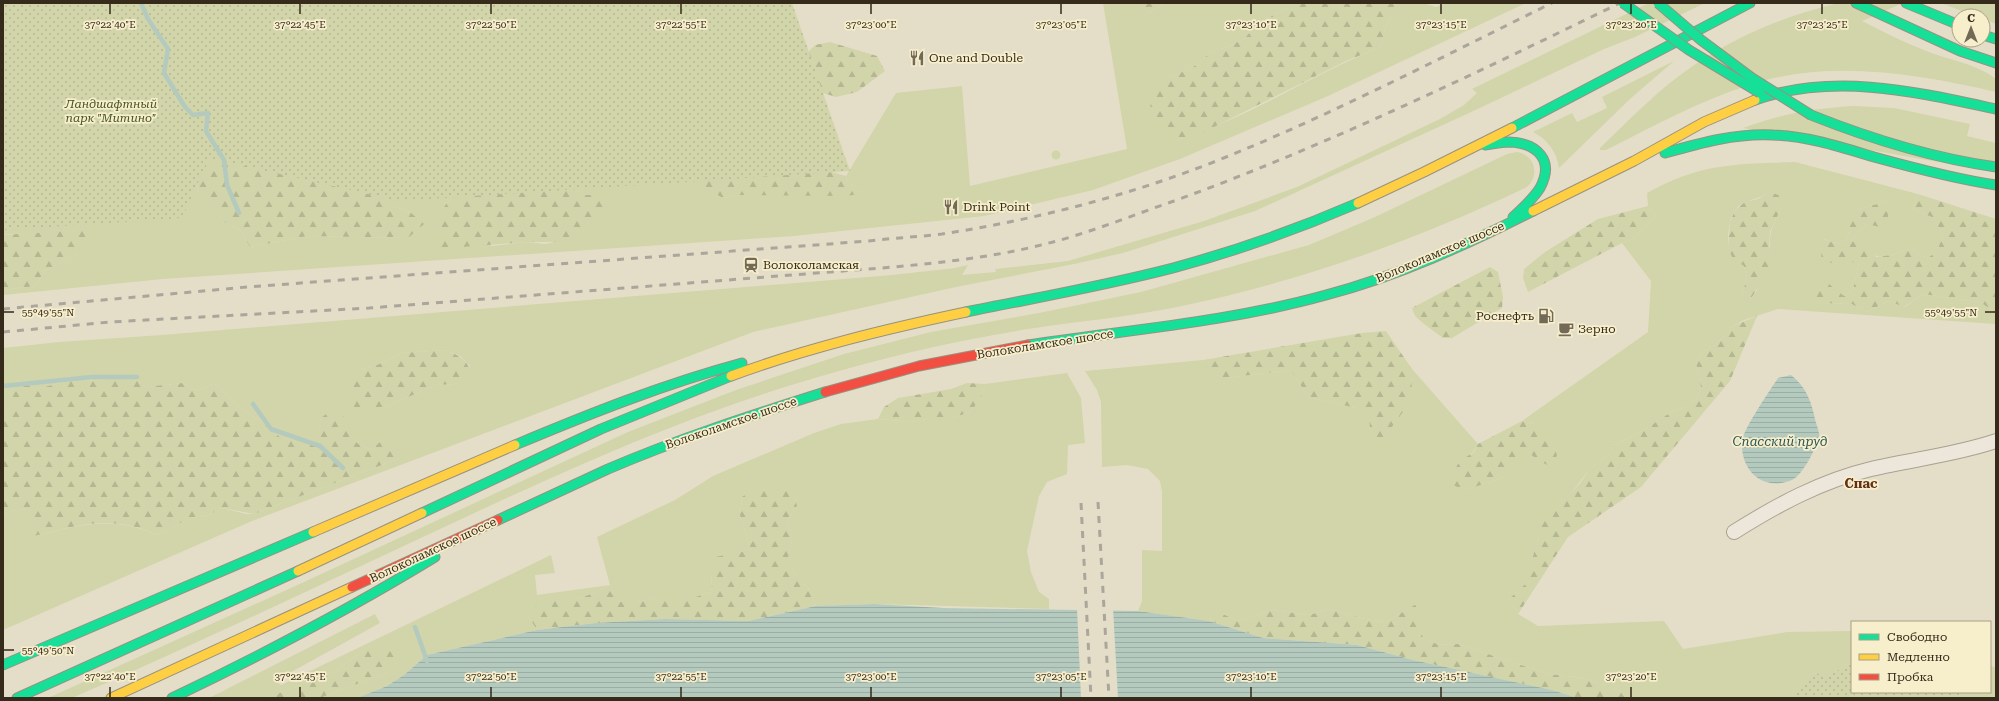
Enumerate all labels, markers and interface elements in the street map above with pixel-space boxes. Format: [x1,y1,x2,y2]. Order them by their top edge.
north arrow [1951,8,1991,48]
text: С [1967,12,1975,25]
text: 37°22'40"E [84,19,136,30]
text: 37°22'45"E [274,19,326,30]
text: 37°22'50"E [465,19,517,30]
text: 37°22'55"E [655,19,707,30]
text: 37°23'00"E [845,19,897,30]
text: 37°23'05"E [1035,19,1087,30]
text: 37°23'10"E [1225,19,1277,30]
text: 37°23'15"E [1415,19,1467,30]
text: 37°23'20"E [1605,19,1657,30]
text: 37°23'25"E [1796,19,1848,30]
restaurant icon: One and Double [908,49,926,67]
place label: One and Double [929,51,1024,65]
park label: Ландшафтный парк "Митино" [64,97,157,125]
restaurant icon: Drink Point [942,198,960,216]
place label: Drink Point [963,200,1031,214]
street label: Волоколамское шоссе [1374,218,1507,285]
station icon: Волоколамская [742,256,760,274]
place label: Волоколамская [763,258,859,272]
text: 55°49'55"N [22,307,74,318]
fuel station icon: Роснефть [1537,307,1555,325]
text: 55°49'55"N [1925,307,1977,318]
place label: Роснефть [1476,309,1535,323]
cafe icon: Зерно [1557,320,1575,338]
place label: Зерно [1578,322,1616,336]
street label: Волоколамское шоссе [976,326,1115,362]
street label: Волоколамское шоссе [663,394,799,452]
water label: Спасский пруд [1732,434,1828,449]
district label: Спас [1845,476,1878,491]
street label: Волоколамское шоссе [367,514,499,586]
legend [1851,621,1991,693]
text: Свободно [1887,630,1947,644]
text: 55°49'50"N [22,645,74,656]
text: Медленно [1887,650,1950,664]
text: Пробка [1887,670,1934,684]
text: 37°22'40"E [84,671,136,682]
text: 37°22'45"E [274,671,326,682]
text: 37°22'50"E [465,671,517,682]
text: 37°22'55"E [655,671,707,682]
text: 37°23'00"E [845,671,897,682]
text: 37°23'05"E [1035,671,1087,682]
text: 37°23'10"E [1225,671,1277,682]
text: 37°23'15"E [1415,671,1467,682]
text: 37°23'20"E [1605,671,1657,682]

